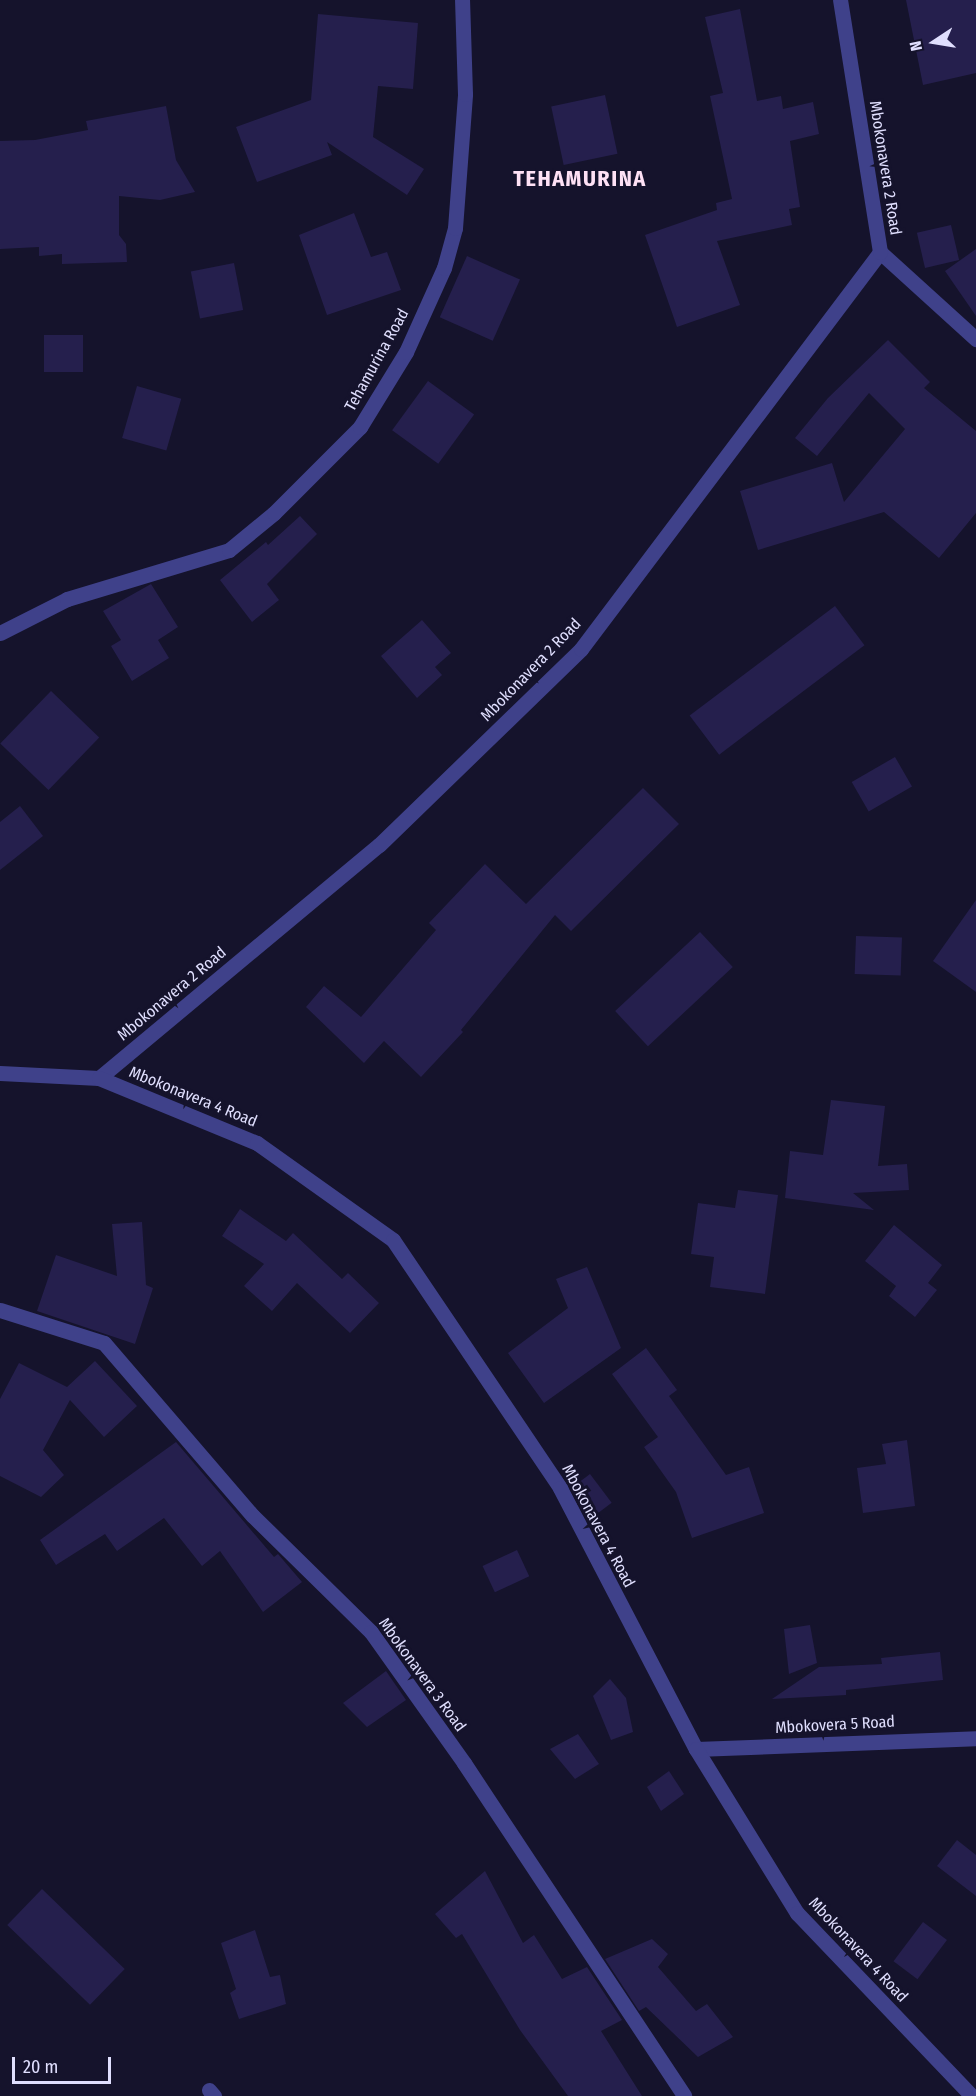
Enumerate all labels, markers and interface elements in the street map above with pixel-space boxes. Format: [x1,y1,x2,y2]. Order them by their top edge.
north arrow [904,12,964,72]
text: N [906,39,926,53]
street label: Mbokonavera 2 Road [865,99,905,237]
district label: TEHAMURINA [513,166,647,192]
street label: Tehamurina Road [341,305,413,415]
street label: Mbokonavera 2 Road [477,615,585,725]
street label: Mbokonavera 2 Road [114,943,230,1045]
street label: Mbokonavera 4 Road [126,1063,260,1131]
street label: Mbokonavera 4 Road [558,1461,638,1591]
street label: Mbokonavera 3 Road [374,1614,470,1736]
street label: Mbokovera 5 Road [775,1712,895,1738]
street label: Mbokonavera 4 Road [804,1894,912,2006]
scale bar [15,2045,114,2083]
text: 20 m [23,2056,58,2078]

